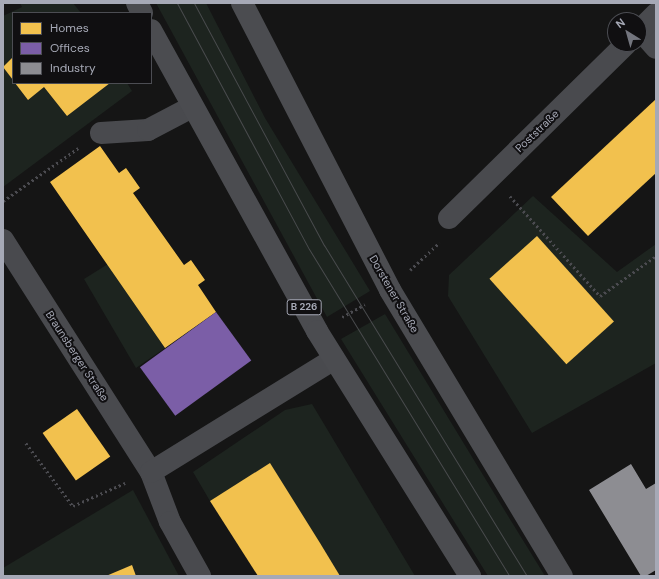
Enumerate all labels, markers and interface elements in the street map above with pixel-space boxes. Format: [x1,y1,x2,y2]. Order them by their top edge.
legend [12,12,152,84]
north arrow [607,12,647,52]
text: N [613,15,628,31]
text: Homes [50,20,89,36]
text: Offices [50,40,90,56]
text: Industry [50,60,96,76]
street label: Poststraße [513,107,561,155]
street label: Dorstener Straße [366,253,422,335]
road number: B 226 [286,299,322,315]
street label: Braunsberger Straße [43,308,111,404]

